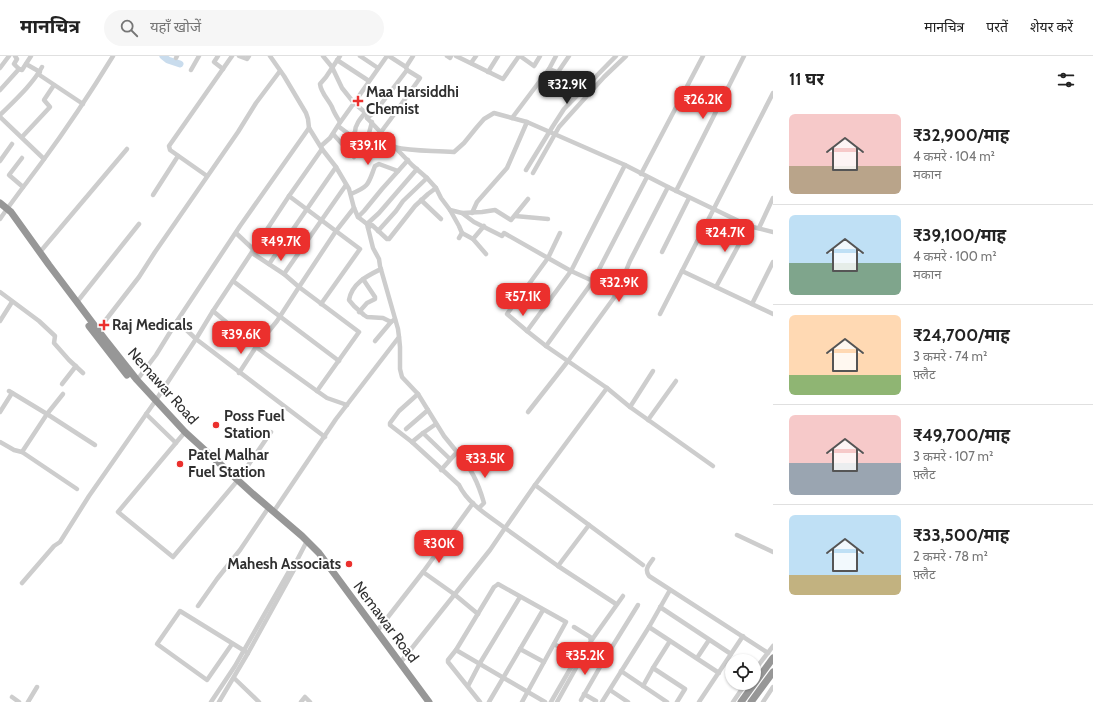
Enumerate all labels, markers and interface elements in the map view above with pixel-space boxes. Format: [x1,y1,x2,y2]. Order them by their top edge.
search box [104,10,384,46]
text: मानचित्र [20,15,80,38]
icon: search [118,17,140,39]
text: यहाँ खोजें [150,18,201,36]
text: मानचित्र [924,18,964,36]
text: परतें [986,18,1008,36]
text: शेयर करें [1030,18,1073,36]
text: 11 घर [789,69,824,89]
icon: filters [1055,69,1077,91]
pin: ₹32.9K [534,71,600,105]
text: ₹32.9K [547,76,587,92]
place label: Maa Harsiddhi Chemist [366,83,459,118]
pin: ₹26.2K [670,86,736,120]
text: ₹26.2K [683,91,723,107]
marker: Maa Harsiddhi Chemist [353,96,363,106]
text: ₹32,900/माह [913,125,1009,145]
icon: home [821,130,869,178]
pin: ₹39.1K [335,132,401,166]
text: ₹39.1K [350,137,386,153]
text: 4 कमरे · 104 m² [913,148,995,164]
text: मकान [913,166,941,182]
pin: ₹24.7K [692,219,758,253]
text: ₹24.7K [705,224,745,240]
text: ₹39,100/माह [913,225,1006,245]
pin: ₹49.7K [248,228,314,262]
icon: home [821,231,869,279]
text: ₹49.7K [261,233,301,249]
text: 4 कमरे · 100 m² [913,248,997,264]
text: मकान [913,266,941,282]
pin: ₹32.9K [586,269,652,303]
text: ₹32.9K [599,274,639,290]
pin: ₹57.1K [490,283,556,317]
text: ₹57.1K [505,288,541,304]
place label: Raj Medicals [112,316,193,334]
marker: Raj Medicals [99,320,109,330]
pin: ₹39.6K [208,321,274,355]
text: ₹24,700/माह [913,325,1010,345]
text: ₹39.6K [221,326,261,342]
icon: home [821,331,869,379]
street label: Nemawar Road [124,344,202,428]
text: 3 कमरे · 74 m² [913,348,987,364]
text: फ़्लैट [913,366,936,382]
place label: Poss Fuel Station [224,407,285,442]
marker: Poss Fuel Station [211,420,221,430]
text: ₹49,700/माह [913,425,1010,445]
icon: home [821,431,869,479]
pin: ₹33.5K [452,445,518,479]
place label: Patel Malhar Fuel Station [188,446,269,481]
text: 3 कमरे · 107 m² [913,448,993,464]
text: ₹33.5K [465,450,505,466]
marker: Patel Malhar Fuel Station [175,459,185,469]
text: फ़्लैट [913,466,936,482]
text: ₹33,500/माह [913,525,1009,545]
pin: ₹30K [415,530,463,564]
icon: home [821,531,869,579]
text: ₹30K [423,535,455,551]
text: 2 कमरे · 78 m² [913,548,988,564]
place label: Mahesh Associats [227,555,341,573]
marker: Mahesh Associats [344,559,354,569]
text: फ़्लैट [913,566,936,582]
street label: Nemawar Road [350,578,422,666]
pin: ₹35.2K [552,642,618,676]
text: ₹35.2K [566,647,605,663]
map controls [725,654,761,690]
button: locate [725,654,761,690]

